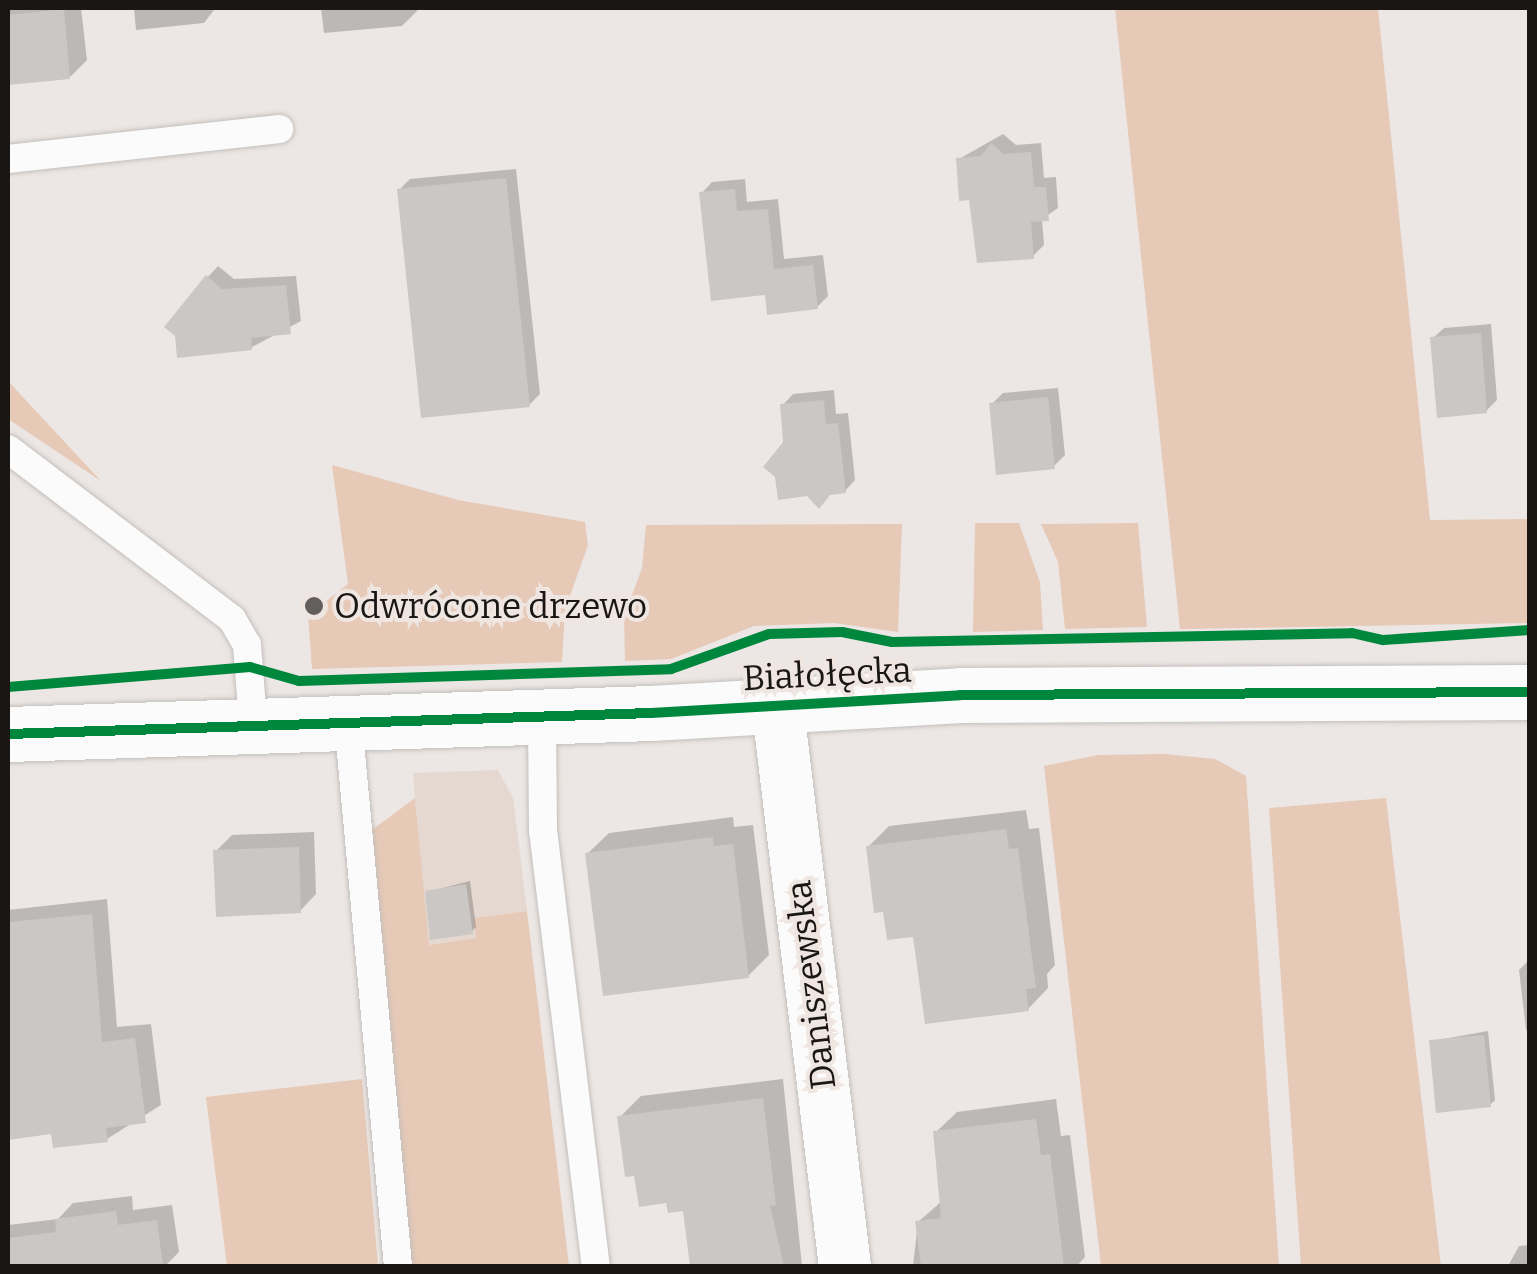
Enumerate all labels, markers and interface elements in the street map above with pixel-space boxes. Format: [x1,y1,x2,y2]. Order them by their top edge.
place label: Odwrócone drzewo [334,585,647,627]
marker: Odwrócone drzewo [303,595,325,617]
street label: Białołęcka [741,649,913,699]
street label: Daniszewska [777,878,845,1092]

